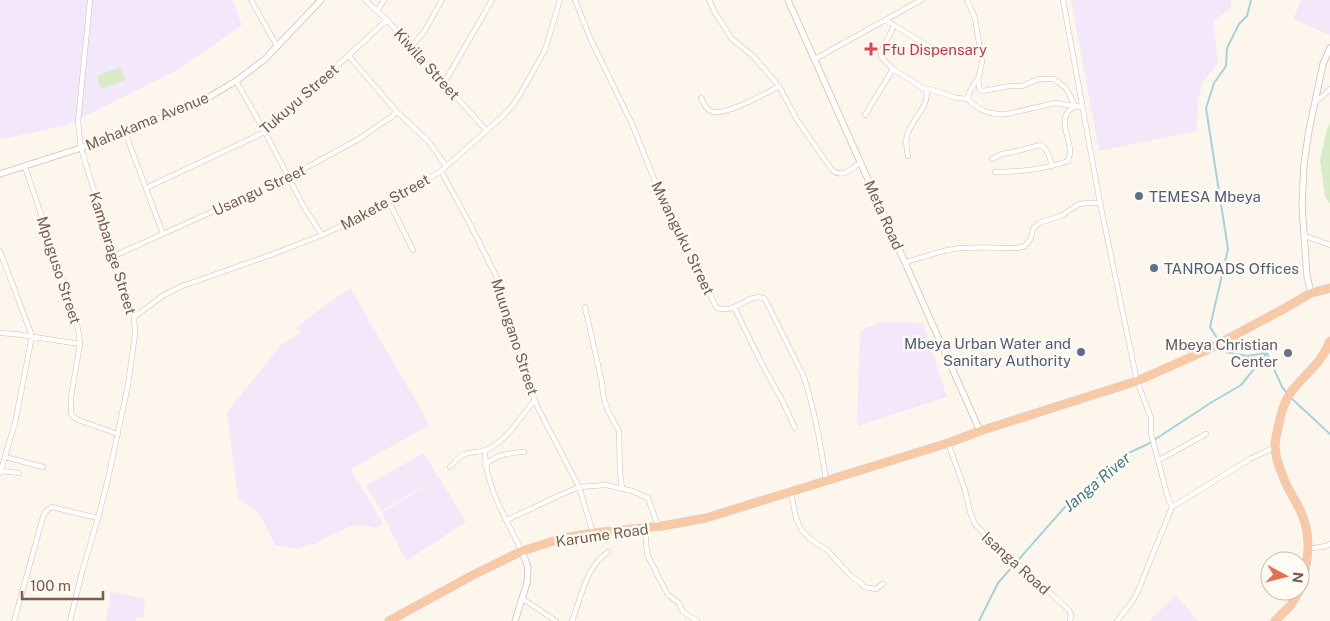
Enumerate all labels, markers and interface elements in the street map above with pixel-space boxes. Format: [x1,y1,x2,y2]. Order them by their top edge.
street label: Kiwila Street [391,25,463,103]
place label: Ffu Dispensary [882,41,987,58]
marker: Ffu Dispensary [864,42,878,56]
street label: Tukuyu Street [256,60,342,138]
street label: Mahakama Avenue [83,89,211,153]
street label: Usangu Street [210,161,308,219]
street label: Makete Street [337,170,433,233]
street label: Meta Road [861,177,907,253]
street label: Mwanguku Street [648,179,718,298]
place label: TEMESA Mbeya [1149,188,1261,205]
street label: Kambarage Street [86,190,140,317]
marker: TEMESA Mbeya [1133,190,1145,202]
street label: Mpuguso Street [34,214,84,326]
place label: TANROADS Offices [1164,260,1299,277]
marker: TANROADS Offices [1148,262,1160,274]
street label: Muungano Street [488,277,542,397]
place label: Mbeya Urban Water and Sanitary Authority [904,335,1071,369]
place label: Mbeya Christian Center [1165,336,1278,370]
marker: Mbeya Urban Water and Sanitary Authority [1075,346,1087,358]
marker: Mbeya Christian Center [1282,347,1294,359]
water label: Janga River [1060,448,1135,516]
street label: Karume Road [554,520,650,550]
street label: Isanga Road [979,528,1053,598]
north arrow [1260,551,1310,601]
scale bar [22,568,104,600]
text: N [1289,571,1307,584]
text: 100 m [30,577,71,594]

